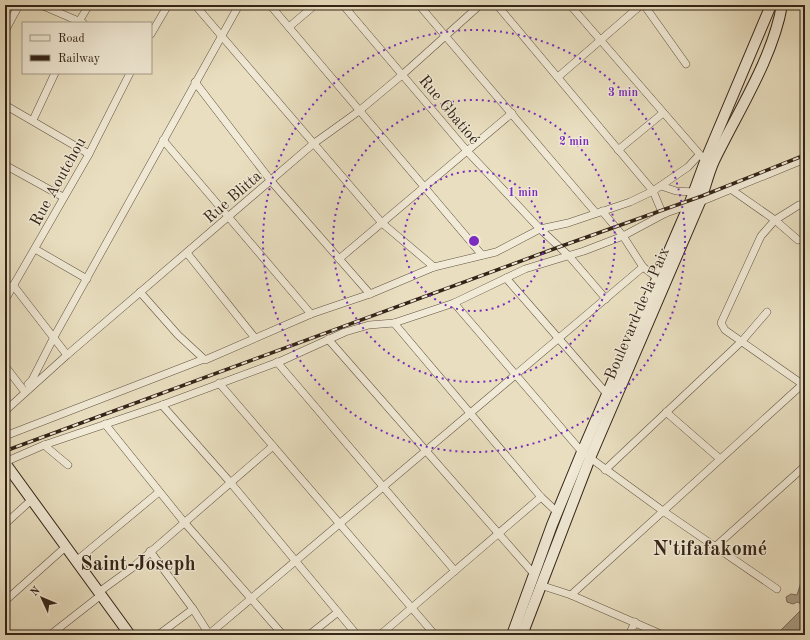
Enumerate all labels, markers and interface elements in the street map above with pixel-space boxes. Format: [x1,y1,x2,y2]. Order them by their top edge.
legend [22,22,152,74]
text: Road [58,33,85,45]
text: Railway [58,53,101,65]
street label: Rue Gbatioé [415,73,482,148]
text: 3 min [608,87,638,99]
street label: Rue Aoutchou [28,135,90,229]
text: 2 min [559,136,589,148]
street label: Rue Blitta [201,168,265,227]
text: 1 min [508,187,538,199]
centre of rings [467,234,481,248]
street label: Boulevard de la Paix [603,245,673,382]
district label: N'tifafakomé [653,540,767,560]
district label: Saint-Joseph [80,555,196,575]
north arrow [22,578,62,618]
text: N [29,585,43,599]

